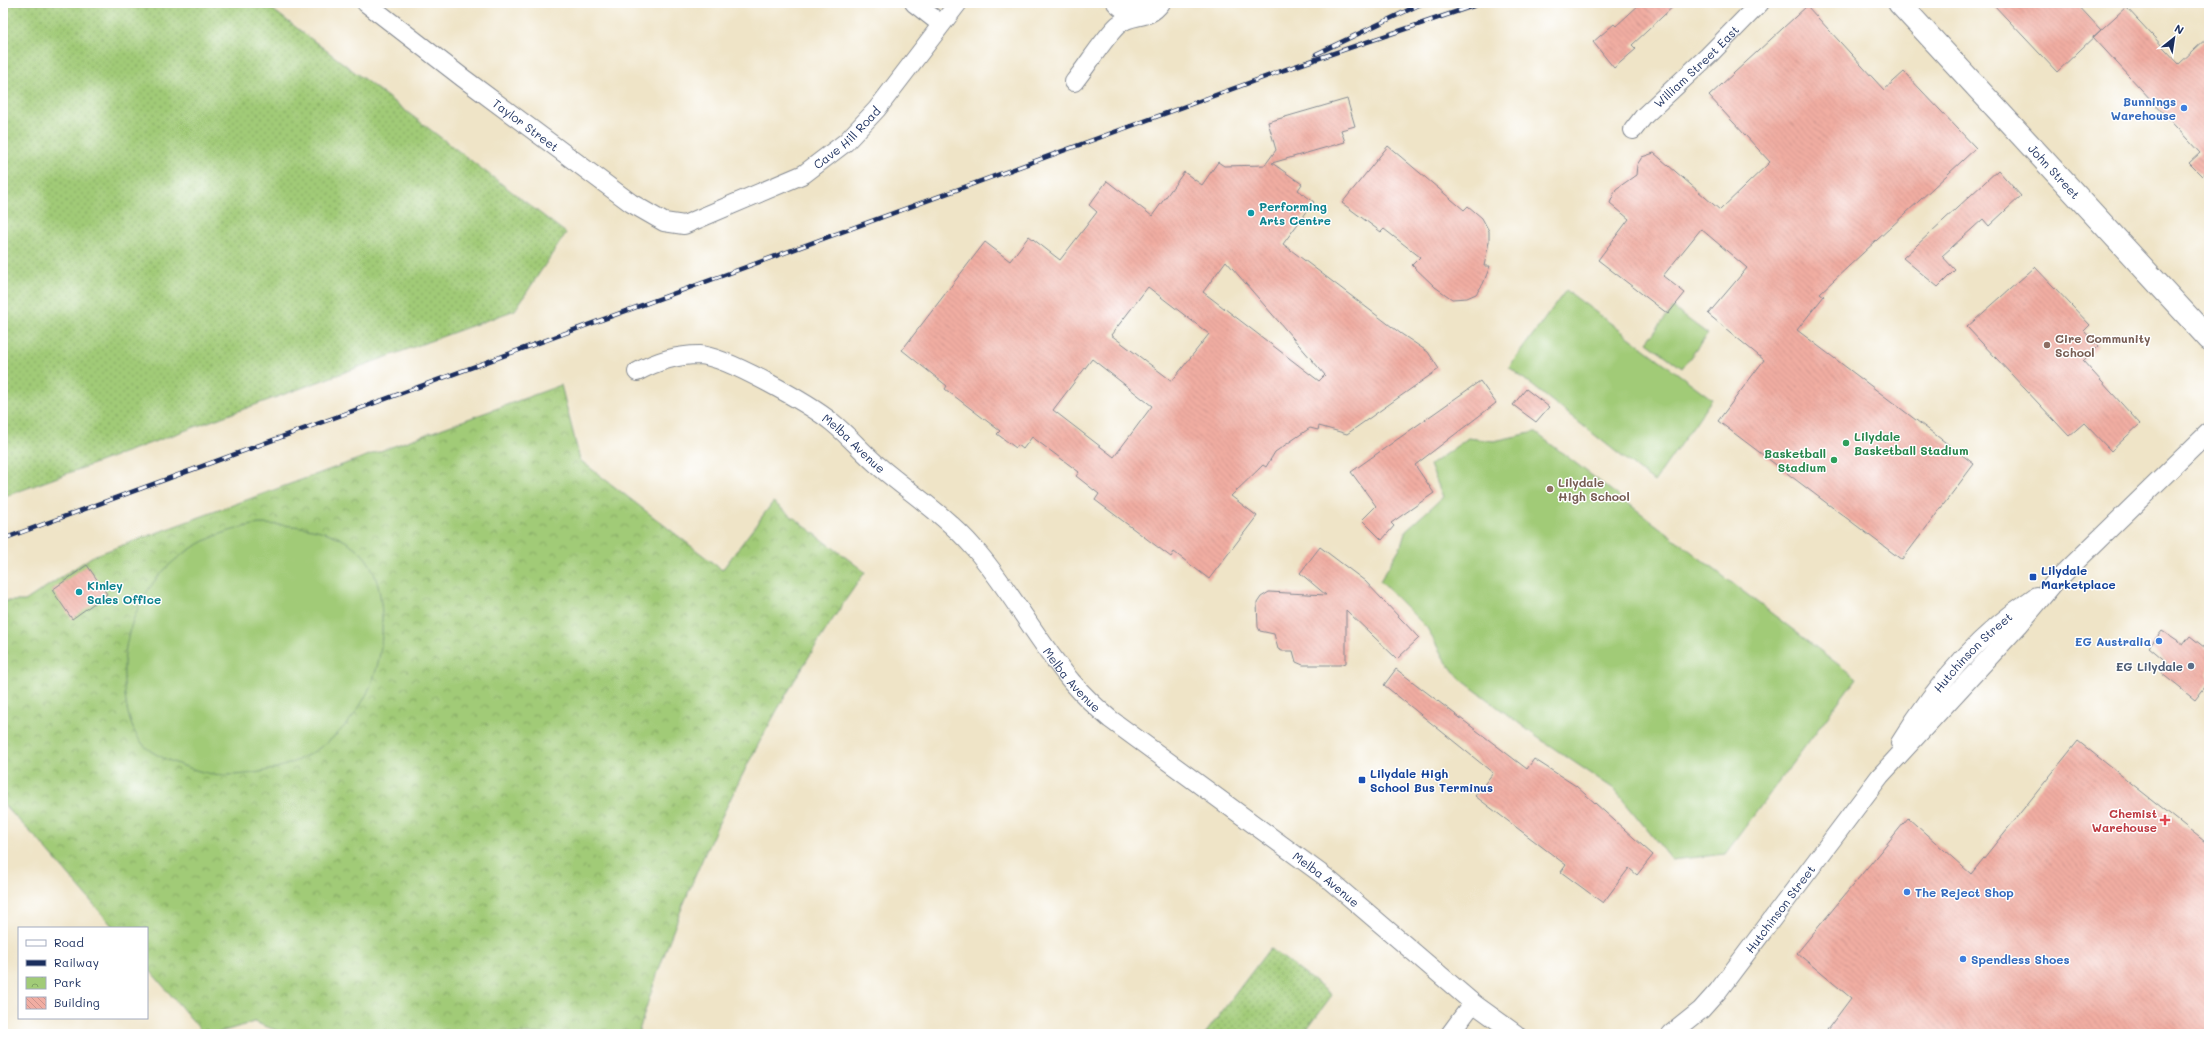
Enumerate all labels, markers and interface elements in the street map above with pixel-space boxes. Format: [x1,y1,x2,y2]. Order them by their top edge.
north arrow [2154,18,2194,58]
text: N [2172,20,2187,37]
street label: William Street East [1650,21,1742,111]
place label: Bunnings Warehouse [2111,93,2176,123]
street label: Taylor Street [490,95,562,155]
street label: Cave Hill Road [810,102,884,172]
marker: Bunnings Warehouse [2179,103,2189,113]
street label: John Street [2025,140,2084,202]
place label: Performing Arts Centre [1259,198,1331,228]
marker: Performing Arts Centre [1246,208,1256,218]
place label: Cire Community School [2055,330,2151,360]
marker: Cire Community School [2042,340,2052,350]
street label: Melba Avenue [819,410,889,476]
place label: Lilydale Basketball Stadium [1854,428,1969,458]
marker: Lilydale Basketball Stadium [1841,438,1851,448]
place label: Basketball Stadium [1764,445,1826,475]
marker: Basketball Stadium [1829,455,1839,465]
place label: Lilydale High School [1558,474,1630,504]
marker: Lilydale High School [1545,484,1555,494]
place label: Lilydale Marketplace [2041,562,2116,592]
marker: Lilydale Marketplace [2028,572,2038,582]
place label: Kinley Sales Office [87,577,161,607]
marker: Kinley Sales Office [74,587,84,597]
street label: Hutchinson Street [1930,608,2015,695]
place label: EG Australia [2075,633,2151,649]
marker: EG Australia [2154,636,2164,646]
street label: Melba Avenue [1040,644,1104,715]
place label: EG Lilydale [2116,658,2183,674]
marker: EG Lilydale [2186,661,2196,671]
place label: Lilydale High School Bus Terminus [1370,765,1493,795]
marker: Lilydale High School Bus Terminus [1357,775,1367,785]
place label: Chemist Warehouse [2092,805,2157,835]
marker: Chemist Warehouse [2160,815,2170,825]
street label: Melba Avenue [1290,848,1363,910]
street label: Hutchinson Street [1742,861,1818,956]
place label: The Reject Shop [1915,884,2014,900]
marker: The Reject Shop [1902,887,1912,897]
legend [18,927,148,1019]
text: Road [54,934,84,950]
place label: Spendless Shoes [1971,951,2070,967]
text: Railway [54,954,99,970]
marker: Spendless Shoes [1958,954,1968,964]
text: Park [54,974,81,990]
text: Building [54,994,100,1010]

